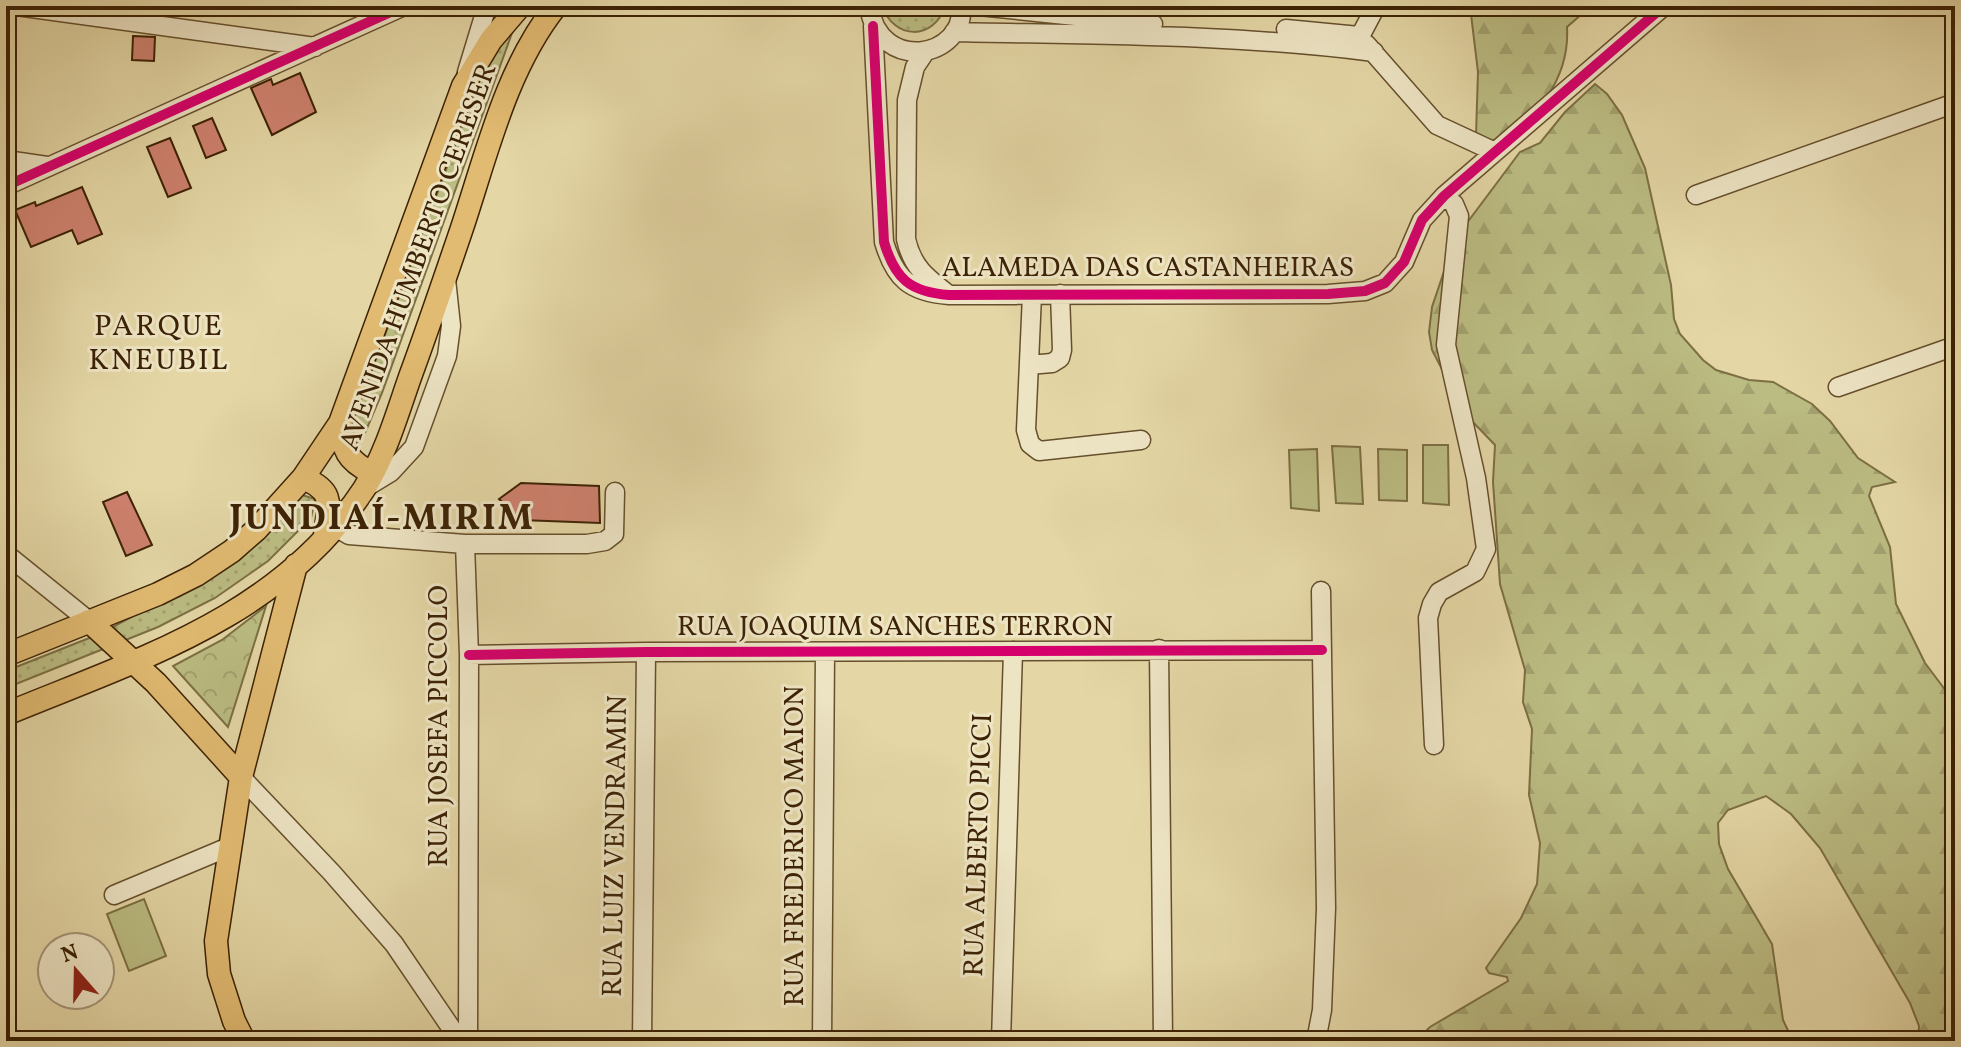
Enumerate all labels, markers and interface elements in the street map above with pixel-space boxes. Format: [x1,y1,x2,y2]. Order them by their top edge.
street label: AVENIDA HUMBERTO CERESER [331,58,507,456]
street label: ALAMEDA DAS CASTANHEIRAS [942,249,1354,288]
district label: PARQUE KNEUBIL [89,306,230,382]
district label: JUNDIAÍ-MIRIM [228,495,535,545]
street label: RUA JOSEFA PICCOLO [420,585,459,867]
street label: RUA JOAQUIM SANCHES TERRON [677,608,1113,647]
street label: RUA FREDERICO MAION [776,686,815,1007]
street label: RUA LUIZ VENDRAMIN [594,695,638,997]
street label: RUA ALBERTO PICCI [955,713,1003,977]
north arrow [36,931,116,1011]
text: N [57,937,83,972]

